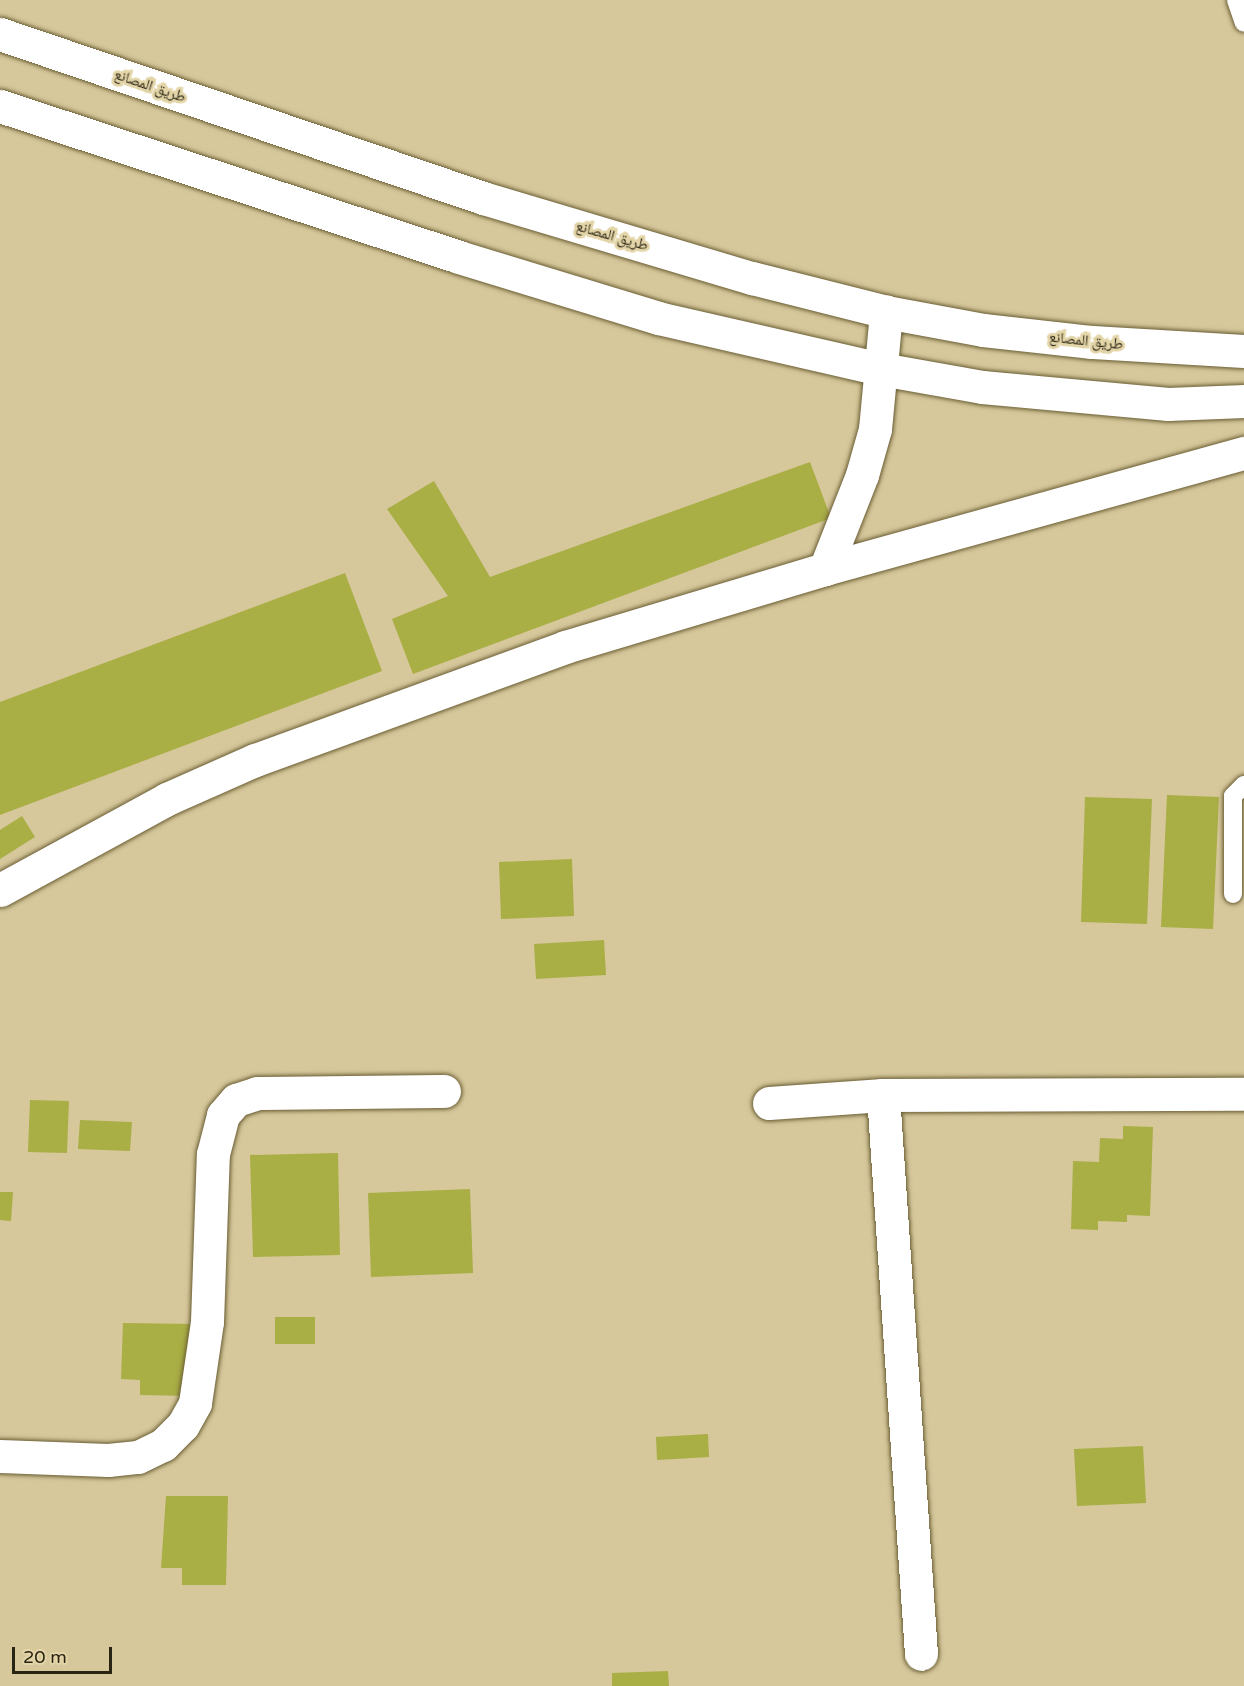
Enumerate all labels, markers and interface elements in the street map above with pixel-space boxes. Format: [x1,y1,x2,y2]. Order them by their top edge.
street label: طريق المصانع [112,65,188,107]
street label: طريق المصانع [574,217,650,255]
street label: طريق المصانع [1048,328,1124,354]
scale bar [15,1635,116,1673]
text: 20 m [23,1646,67,1668]

